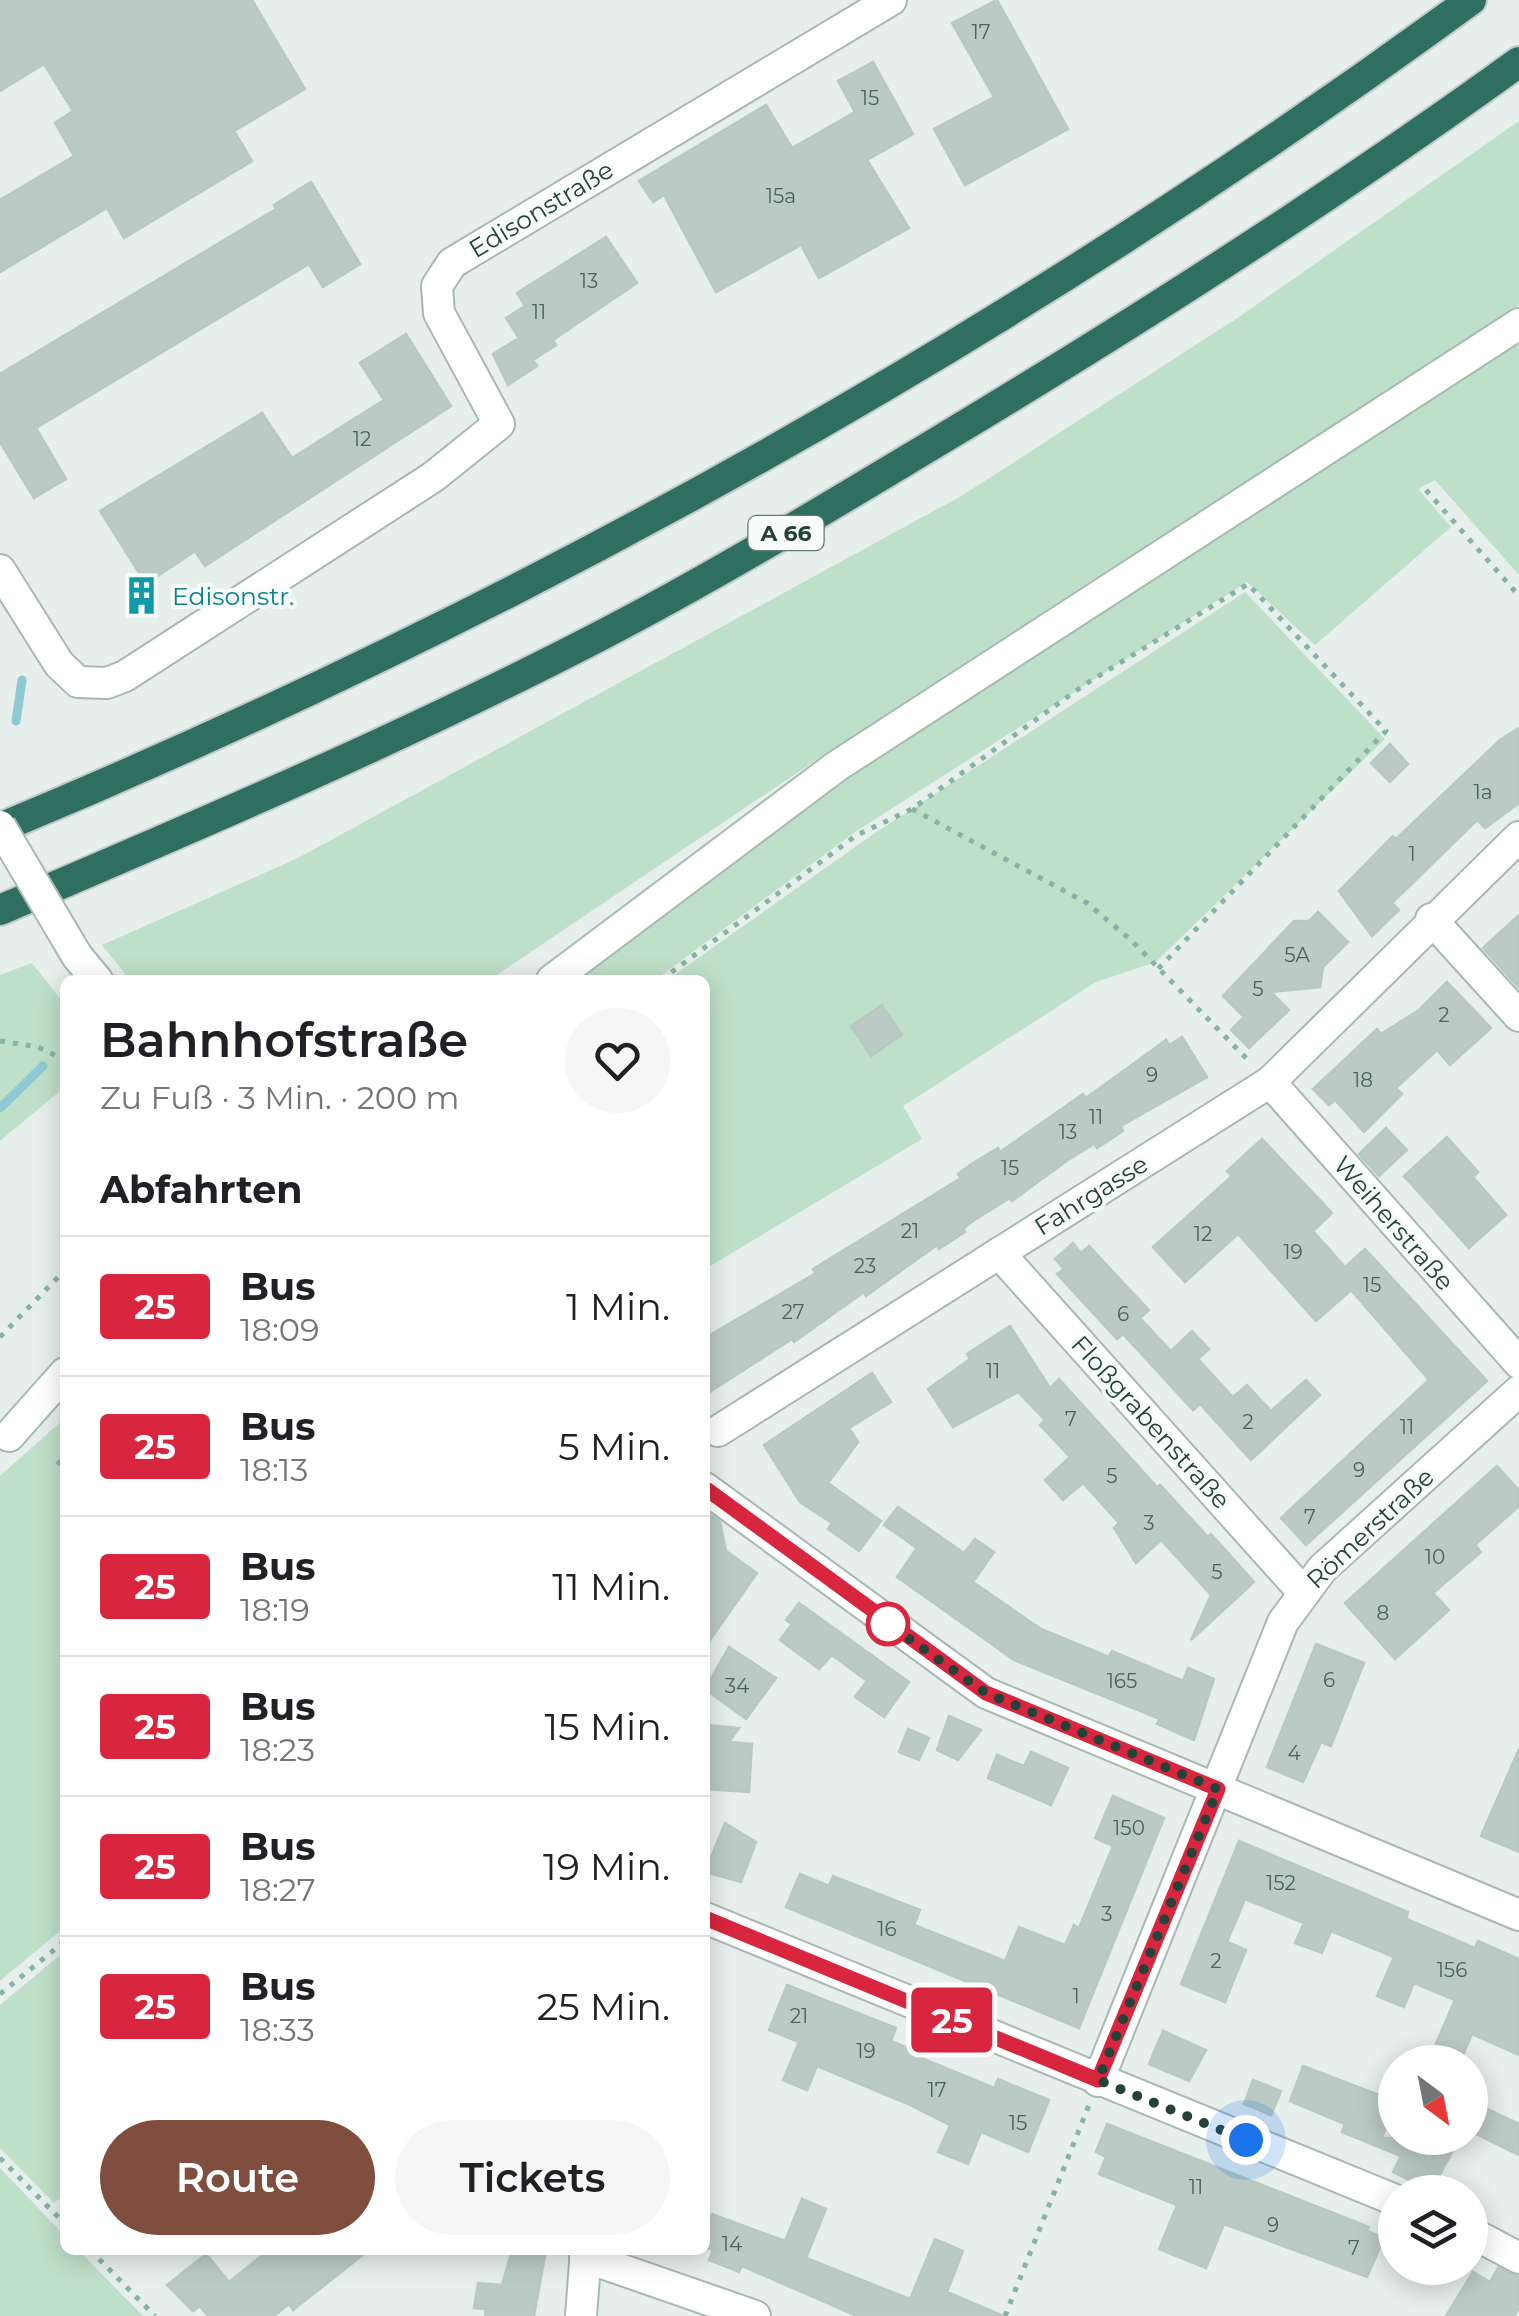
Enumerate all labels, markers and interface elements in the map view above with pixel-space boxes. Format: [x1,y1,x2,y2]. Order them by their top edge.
house number: 17 [972,20,991,44]
house number: 15 [861,86,879,110]
street label: Edisonstraße [463,154,619,264]
house number: 15a [766,184,796,208]
house number: 13 [580,269,598,293]
house number: 11 [532,300,546,324]
house number: 12 [353,427,371,451]
road number: A 66 [748,516,824,550]
building icon: Edisonstr. [121,575,163,617]
place label: Edisonstr. [172,581,294,611]
house number: 1a [1473,780,1493,804]
house number: 1 [1408,842,1416,866]
house number: 5A [1284,943,1310,967]
house number: 5 [1252,977,1264,1001]
house number: 2 [1438,1003,1450,1027]
button: heart [565,1008,670,1113]
text: Bahnhofstraße [100,1011,468,1069]
house number: 9 [1146,1063,1158,1087]
house number: 18 [1353,1068,1373,1092]
text: Zu Fuß · 3 Min. · 200 m [100,1078,460,1117]
house number: 11 [1089,1105,1103,1129]
house number: 13 [1059,1120,1077,1144]
street label: Fahrgasse [1029,1148,1153,1242]
street label: Weiherstraße [1328,1150,1460,1296]
house number: 15 [1001,1156,1019,1180]
text: Abfahrten [100,1166,302,1213]
house number: 21 [901,1219,919,1243]
house number: 12 [1194,1222,1212,1246]
house number: 19 [1283,1240,1303,1264]
house number: 23 [854,1254,876,1278]
text: Bus [240,1263,315,1310]
house number: 15 [1363,1273,1381,1297]
text: 1 Min. [566,1283,670,1330]
text: 25 [134,1285,176,1328]
house number: 27 [781,1300,805,1324]
house number: 6 [1117,1302,1129,1326]
text: 18:09 [240,1310,319,1349]
street label: Floßgrabenstraße [1065,1329,1237,1515]
house number: 11 [986,1359,1000,1383]
text: Bus [240,1403,315,1450]
house number: 7 [1065,1407,1077,1431]
house number: 2 [1242,1410,1254,1434]
house number: 11 [1400,1415,1414,1439]
text: 5 Min. [558,1423,670,1470]
text: 25 [134,1425,176,1468]
text: 18:13 [240,1450,308,1489]
house number: 9 [1353,1458,1365,1482]
street label: Römerstraße [1300,1461,1440,1595]
house number: 5 [1106,1464,1118,1488]
house number: 7 [1304,1505,1316,1529]
house number: 3 [1143,1511,1155,1535]
text: Bus [240,1543,315,1590]
house number: 10 [1425,1545,1445,1569]
house number: 5 [1211,1560,1223,1584]
text: 11 Min. [552,1563,670,1610]
text: 25 [134,1565,176,1608]
text: 18:19 [240,1590,310,1629]
house number: 8 [1377,1601,1389,1625]
unlabelled marker [867,1603,909,1645]
house number: 6 [1323,1668,1335,1692]
house number: 165 [1107,1669,1137,1693]
house number: 34 [725,1674,749,1698]
text: Bus [240,1683,315,1730]
text: 15 Min. [545,1703,670,1750]
text: 25 [134,1705,176,1748]
text: 18:23 [240,1730,315,1769]
house number: 4 [1287,1741,1301,1765]
house number: 150 [1113,1816,1145,1840]
text: Bus [240,1823,315,1870]
text: 19 Min. [543,1843,670,1890]
text: 25 [134,1845,176,1888]
text: 18:27 [240,1870,316,1909]
house number: 152 [1266,1871,1296,1895]
house number: 3 [1101,1902,1113,1926]
house number: 16 [877,1917,897,1941]
house number: 2 [1210,1949,1222,1973]
house number: 156 [1437,1958,1467,1982]
text: Bus [240,1963,315,2010]
text: 25 Min. [537,1983,670,2030]
house number: 1 [1072,1984,1080,2008]
text: 25 [134,1985,176,2028]
line badge: 25 [907,1988,997,2052]
text: 25 [931,1999,973,2042]
house number: 21 [790,2004,808,2028]
text: 18:33 [240,2010,315,2049]
house number: 19 [856,2039,876,2063]
north arrow [1378,2045,1488,2155]
map controls [1378,2045,1488,2285]
house number: 17 [928,2078,947,2102]
house number: 15 [1009,2111,1027,2135]
your location [1221,2115,1271,2165]
button: Route [100,2120,375,2235]
button: Tickets [395,2120,670,2235]
house number: 11 [1189,2175,1203,2199]
button: layers [1378,2175,1488,2285]
house number: 9 [1267,2213,1279,2237]
house number: 14 [722,2232,742,2256]
house number: 7 [1348,2236,1360,2260]

